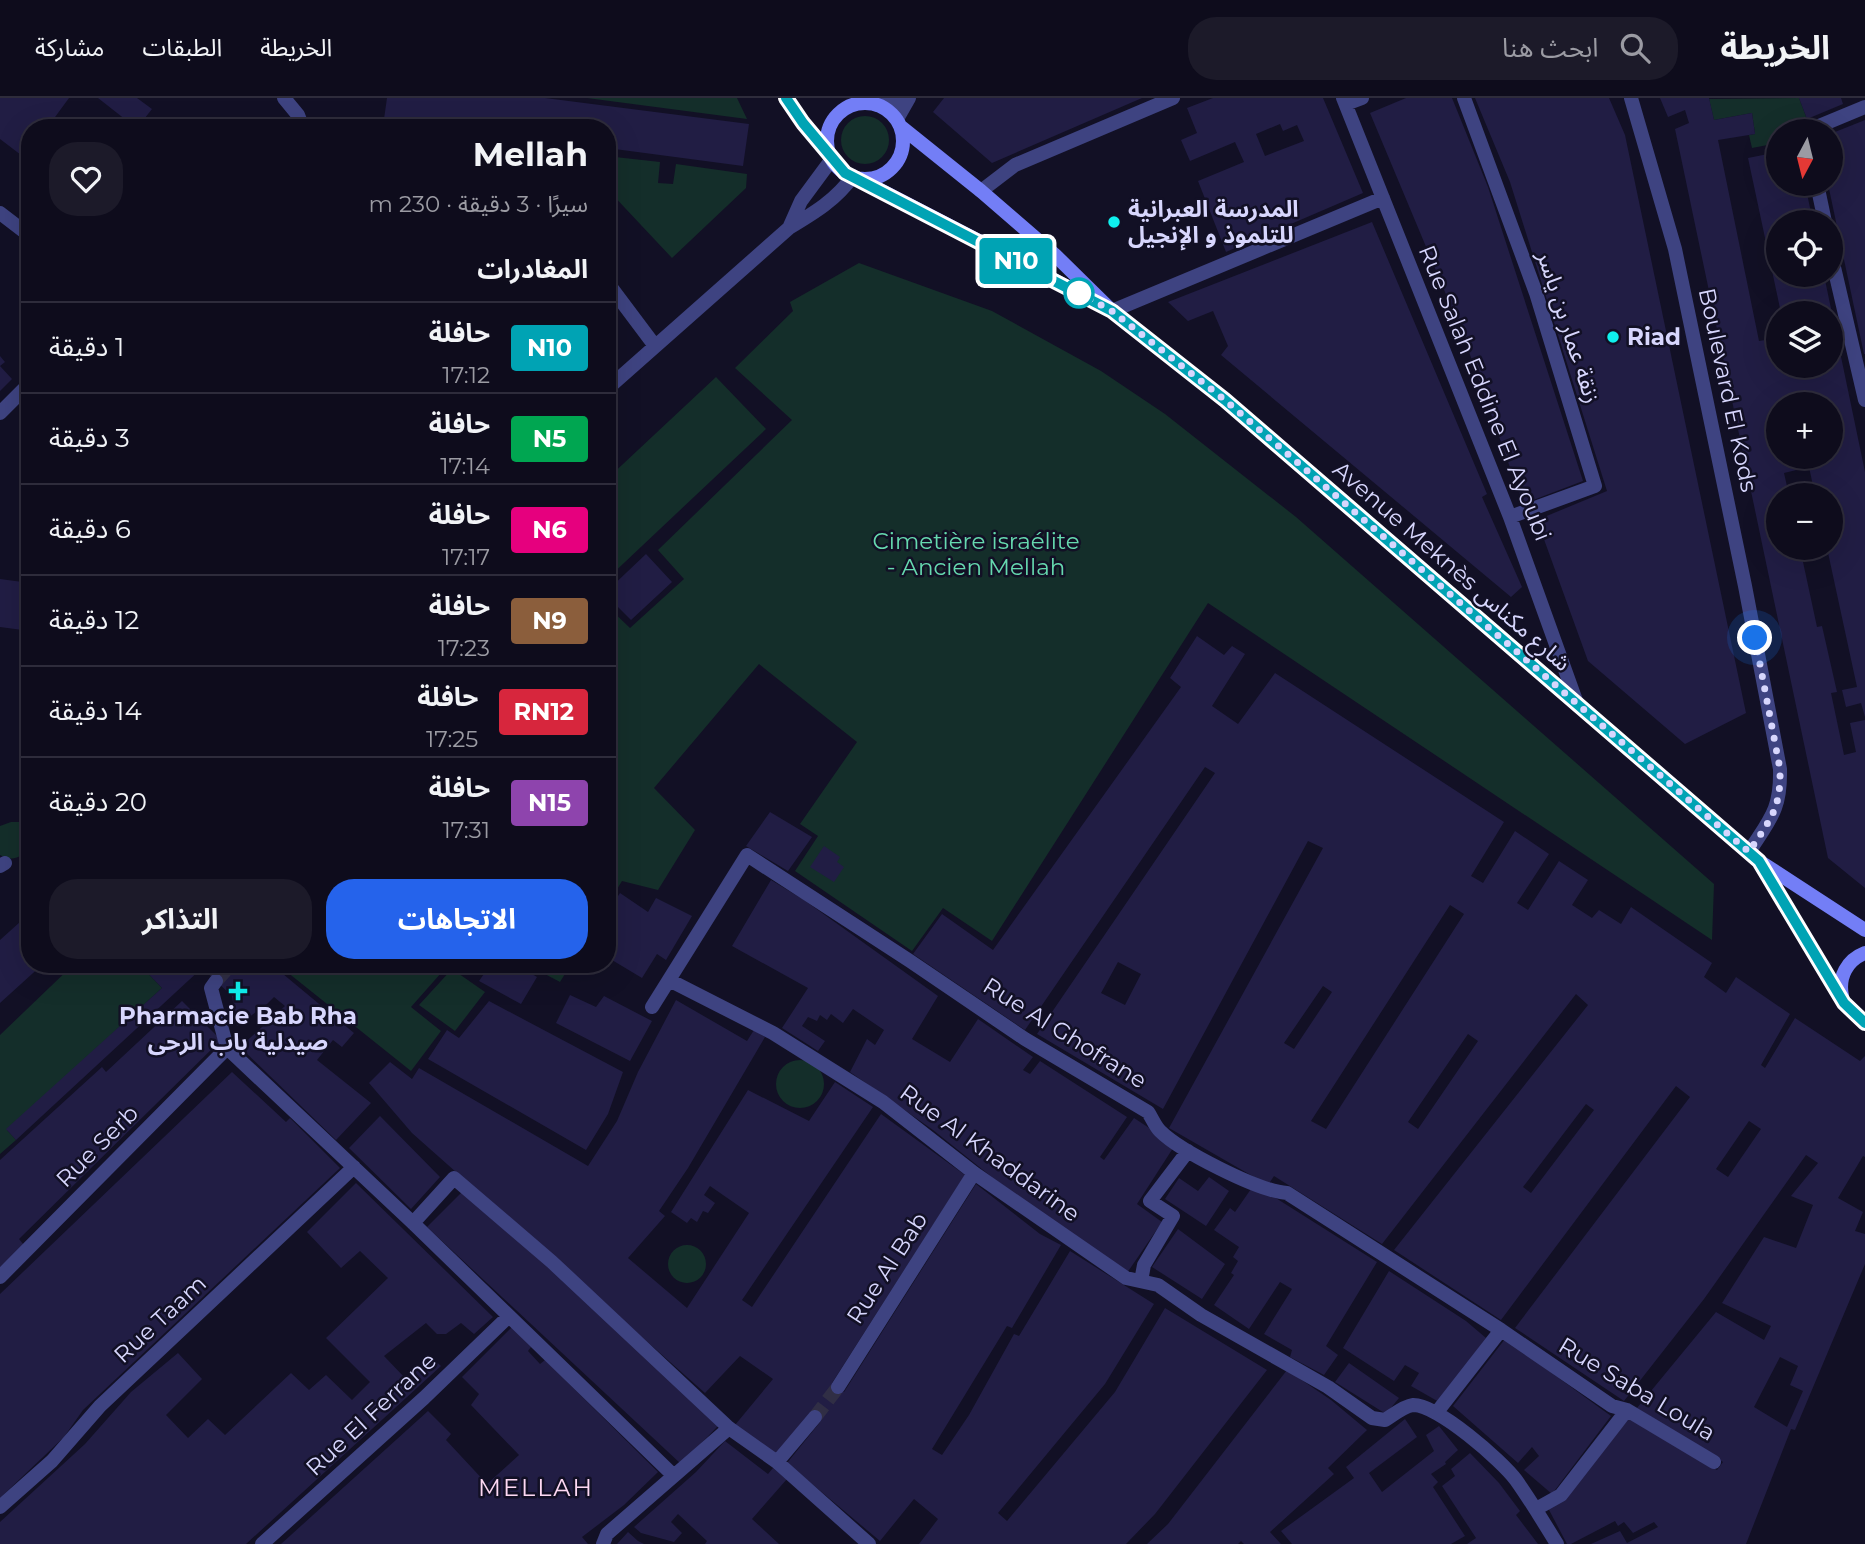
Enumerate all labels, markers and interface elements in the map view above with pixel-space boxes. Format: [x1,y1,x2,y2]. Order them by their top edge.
search box [1188,17,1678,80]
text: الخريطة [1720,27,1830,67]
icon: search [1616,29,1654,67]
text: ابحث هنا [1502,32,1598,64]
text: مشاركة [35,33,104,62]
text: الطبقات [142,33,222,62]
text: الخريطة [260,33,332,62]
north arrow [1766,119,1843,196]
map controls [1766,119,1843,560]
text: Mellah [473,134,588,174]
button: heart [49,142,123,216]
text: سيرًا · 3 دقيقة · 230 m [369,190,588,218]
place label: المدرسة العبرانية للتلموذ و الإنجيل [1128,195,1299,251]
button: locate [1766,210,1843,287]
marker: المدرسة العبرانية للتلموذ و الإنجيل [1106,214,1122,230]
line badge: N10 [976,238,1056,284]
street label: Rue Salah Eddine El Ayoubi [1413,241,1557,545]
text: N10 [993,246,1039,275]
street label: زنقة عمار بن ياسر [1531,246,1607,407]
text: المغادرات [477,253,588,285]
unlabelled marker [1064,278,1094,308]
street label: Boulevard El Kods [1693,285,1763,495]
button: layers [1766,301,1843,378]
text: حافلة [429,317,490,349]
place label: Riad [1627,323,1681,351]
marker: Riad [1605,329,1621,345]
text: 1 دقيقة [49,331,124,363]
text: N10 [527,333,572,362]
text: 17:12 [442,361,490,389]
button: + [1766,392,1843,469]
text: حافلة [429,408,490,440]
text: 3 دقيقة [49,422,130,454]
text: N5 [533,424,566,453]
text: 17:14 [440,452,490,480]
street label: Avenue Meknès شارع مكناس [1325,455,1577,679]
button: − [1766,483,1843,560]
text: حافلة [429,499,490,531]
text: 6 دقيقة [49,513,131,545]
text: N6 [532,515,567,544]
park label: Cimetière israélite - Ancien Mellah [872,527,1080,581]
text: 17:17 [442,543,490,571]
text: حافلة [429,590,490,622]
text: 12 دقيقة [49,604,139,636]
text: N9 [532,606,567,635]
your location [1737,620,1772,655]
text: 17:23 [438,634,490,662]
text: حافلة [417,681,478,713]
text: 14 دقيقة [49,695,142,727]
text: RN12 [513,697,574,726]
text: 17:25 [426,725,478,753]
text: حافلة [429,772,490,804]
text: 20 دقيقة [49,786,147,818]
text: N15 [528,788,571,817]
text: 17:31 [442,816,490,844]
button: التذاكر [49,879,312,959]
button: الاتجاهات [326,879,588,959]
street label: Rue Al Ghofrane [978,971,1152,1095]
marker: Pharmacie Bab Rha صيدلية باب الرحى [230,983,246,999]
place label: Pharmacie Bab Rha صيدلية باب الرحى [119,1002,357,1056]
street label: Rue Al Khaddarine [895,1078,1085,1228]
street label: Rue Serb [50,1099,144,1193]
street label: Rue Al Bab [841,1207,933,1329]
street label: Rue Taam [108,1269,212,1369]
street label: Rue Saba Loula [1554,1331,1720,1447]
street label: Rue El Ferrane [300,1346,442,1482]
district label: MELLAH [478,1473,594,1502]

